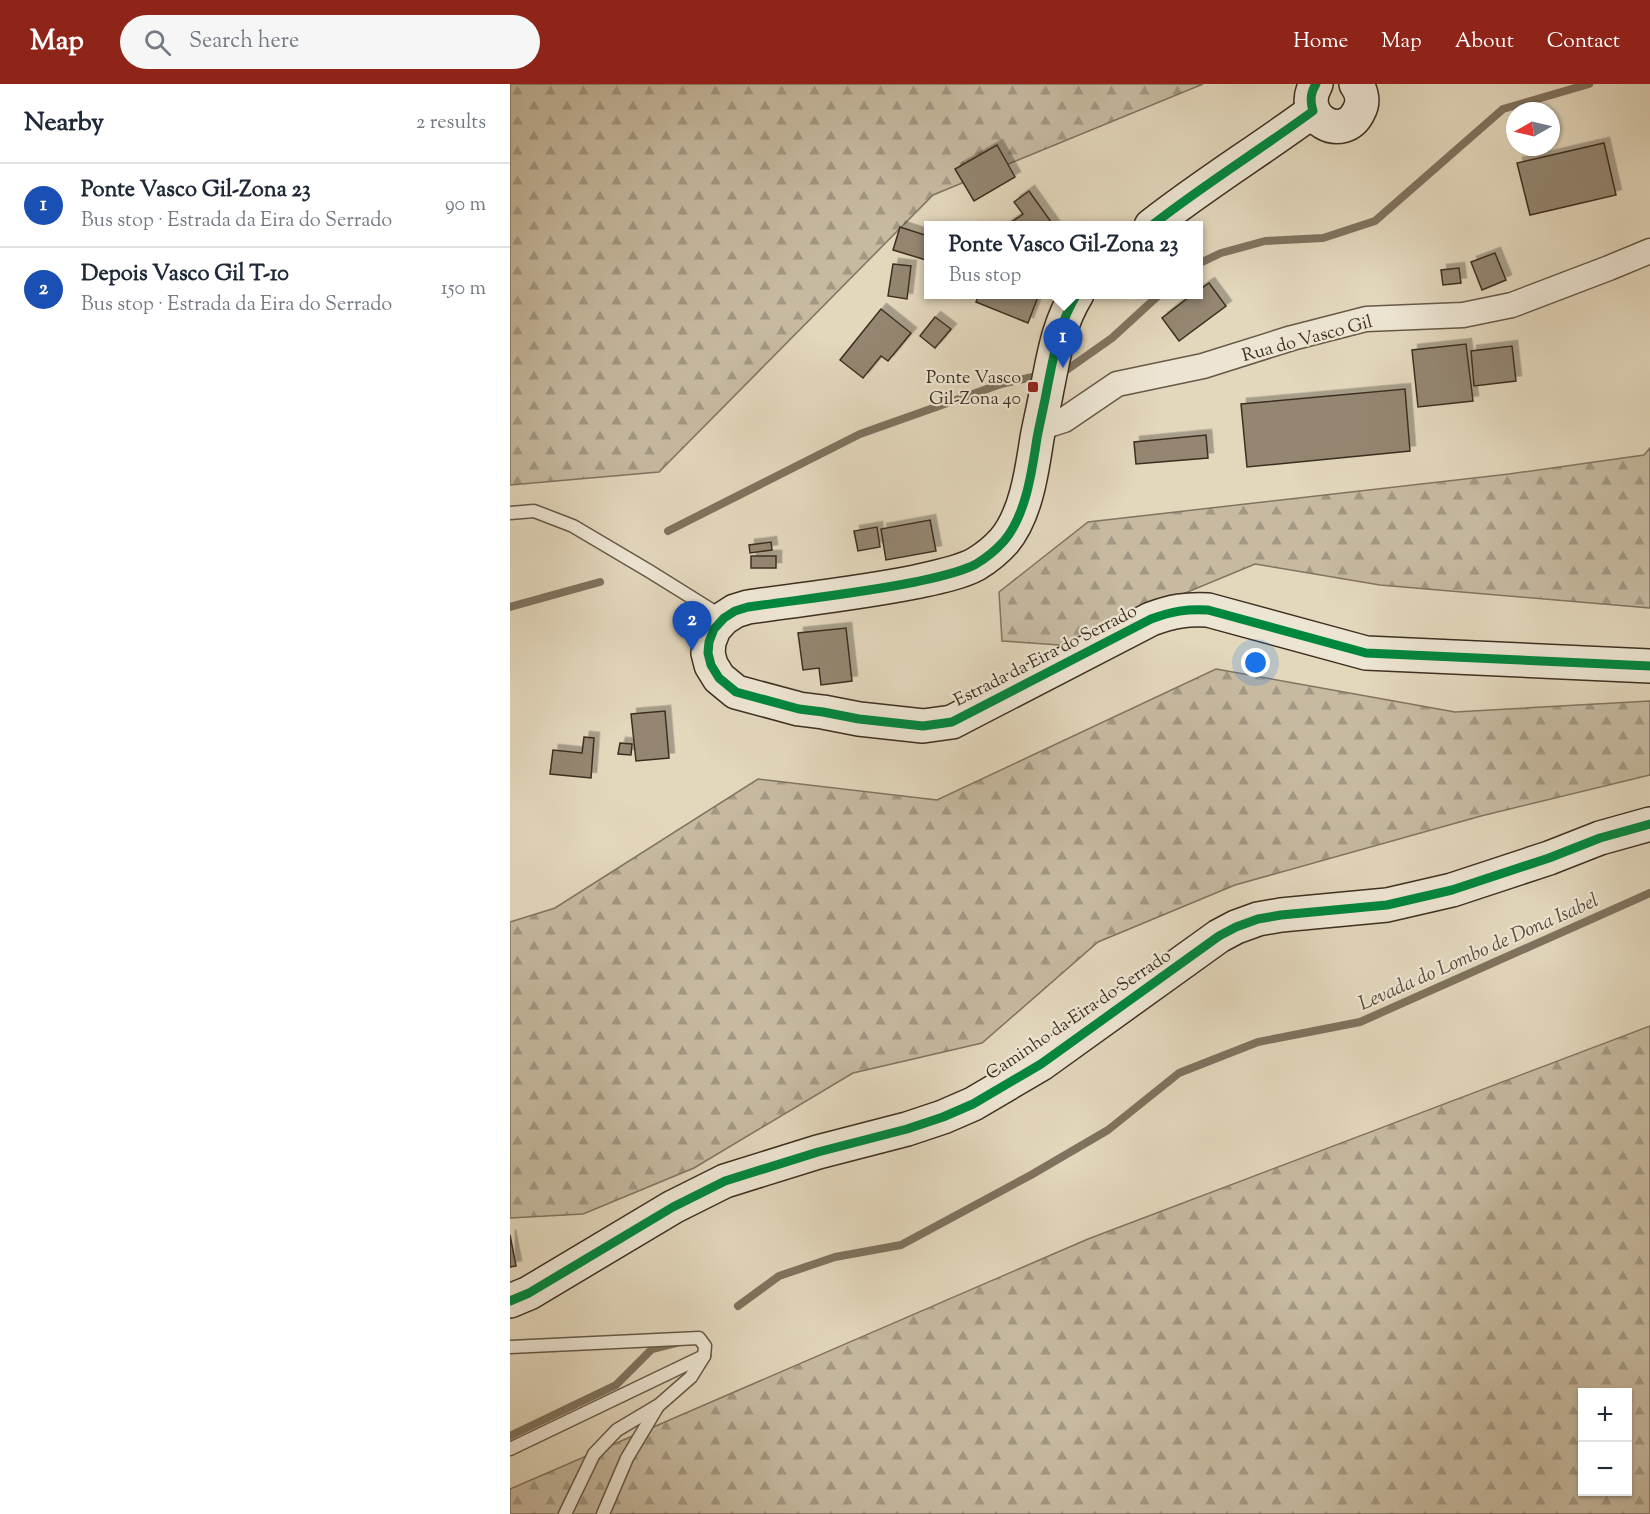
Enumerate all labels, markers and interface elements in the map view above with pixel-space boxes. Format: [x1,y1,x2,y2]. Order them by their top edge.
search box [120,15,540,69]
text: Map [30,22,84,62]
icon: search [141,26,174,59]
text: Search here [189,26,299,58]
text: Home [1293,27,1348,57]
text: Map [1381,27,1422,57]
text: About [1455,27,1514,57]
text: Contact [1547,27,1620,57]
north arrow [1506,102,1560,156]
text: Nearby [24,105,104,142]
text: 2 results [416,109,486,138]
text: Ponte Vasco Gil-Zona 23 [81,175,311,207]
text: 1 [40,191,47,220]
text: 90 m [445,191,486,220]
text: Bus stop · Estrada da Eira do Serrado [81,207,392,236]
popup [924,221,1203,299]
text: Ponte Vasco Gil-Zona 23 [949,230,1178,262]
text: Depois Vasco Gil T-10 [81,259,289,291]
text: Bus stop [949,262,1021,291]
text: 2 [39,275,48,304]
text: 150 m [441,275,486,304]
text: Bus stop · Estrada da Eira do Serrado [81,291,392,320]
street label: Rua do Vasco Gil [1239,310,1376,370]
pin: 1 [1044,318,1082,368]
place label: Ponte Vasco Gil-Zona 40 [926,366,1021,413]
marker: Ponte Vasco Gil-Zona 40 [1026,380,1040,394]
street label: Estrada da Eira do Serrado [950,599,1142,714]
pin: 2 [672,602,711,651]
your location [1241,648,1270,677]
water label: Levada do Lombo de Dona Isabel [1354,887,1604,1019]
street label: Caminho da Eira do Serrado [981,944,1177,1088]
map controls [1578,1388,1632,1496]
button: + [1578,1388,1632,1442]
button: − [1578,1442,1632,1496]

